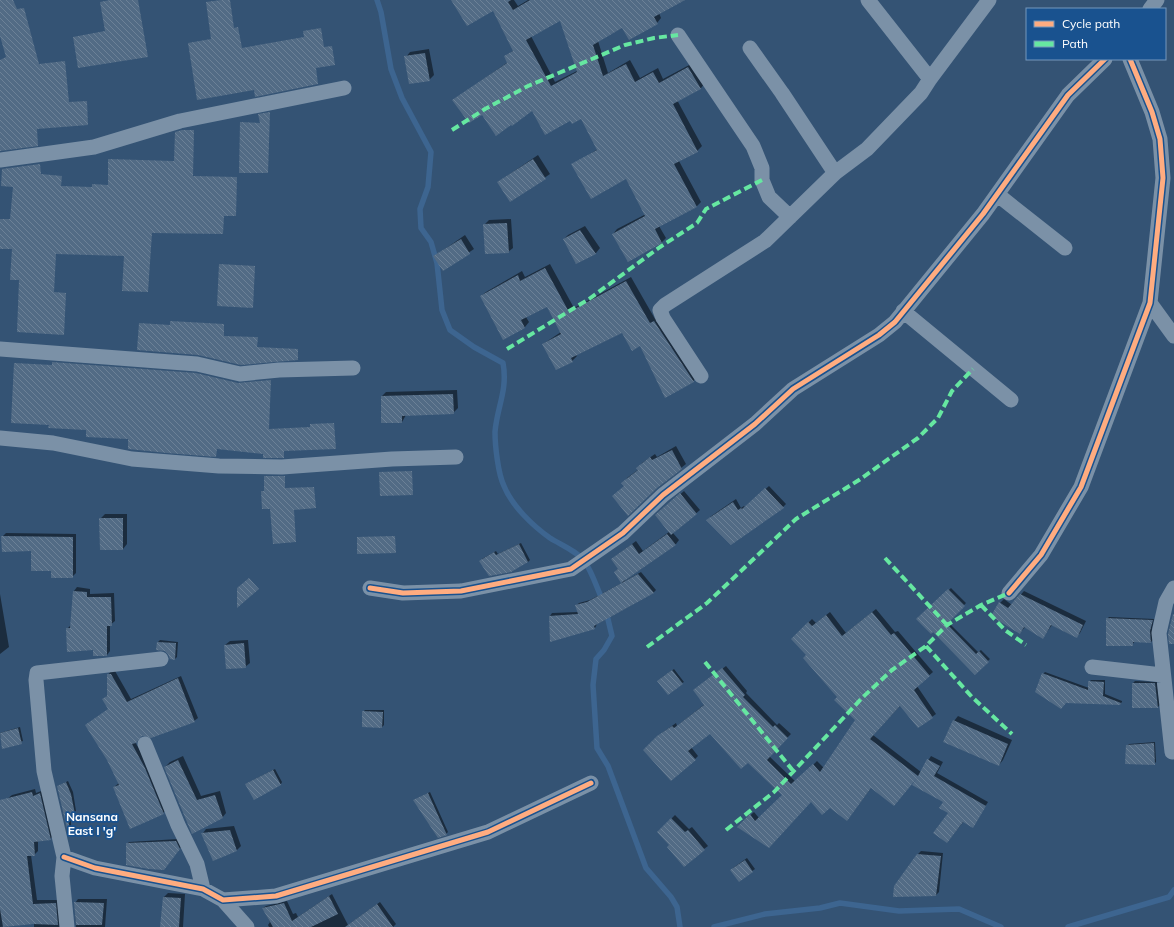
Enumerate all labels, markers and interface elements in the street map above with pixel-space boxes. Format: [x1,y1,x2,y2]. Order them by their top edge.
legend [1026,8,1166,60]
text: Cycle path [1062,16,1120,31]
text: Path [1062,36,1088,51]
district label: Nansana East I 'g' [66,809,118,838]

